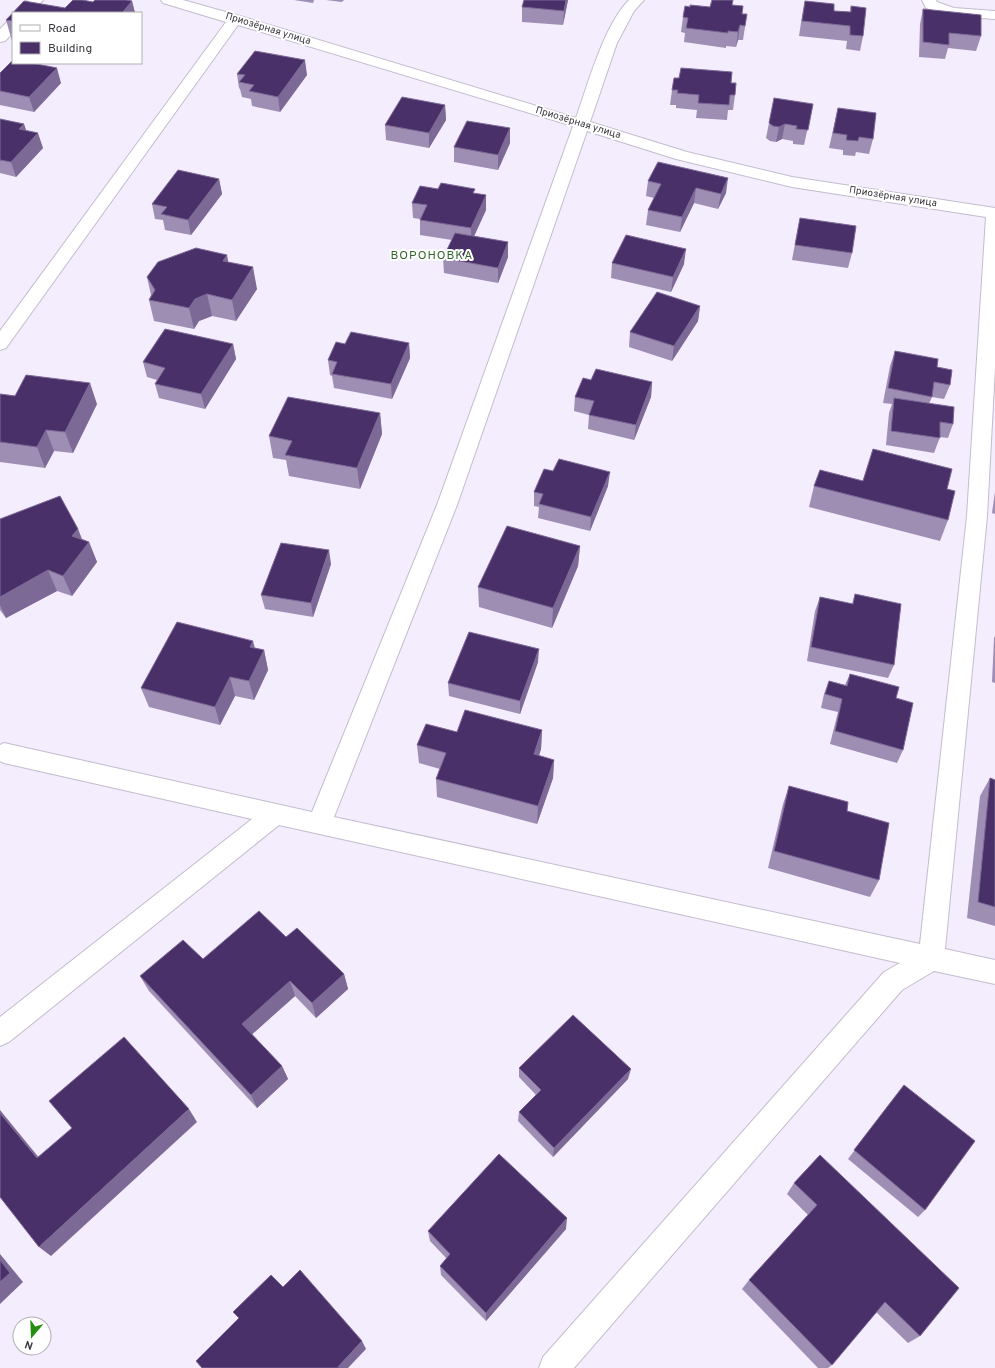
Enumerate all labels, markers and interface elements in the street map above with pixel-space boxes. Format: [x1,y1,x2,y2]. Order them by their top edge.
street label: Приозёрная улица [224,10,312,48]
legend [12,12,142,64]
text: Road [48,21,76,37]
text: Building [48,41,92,57]
street label: Приозёрная улица [534,104,622,142]
street label: Приозёрная улица [848,184,938,210]
district label: ВОРОНОВКА [391,248,473,264]
north arrow [12,1316,52,1356]
text: N [23,1337,35,1352]

